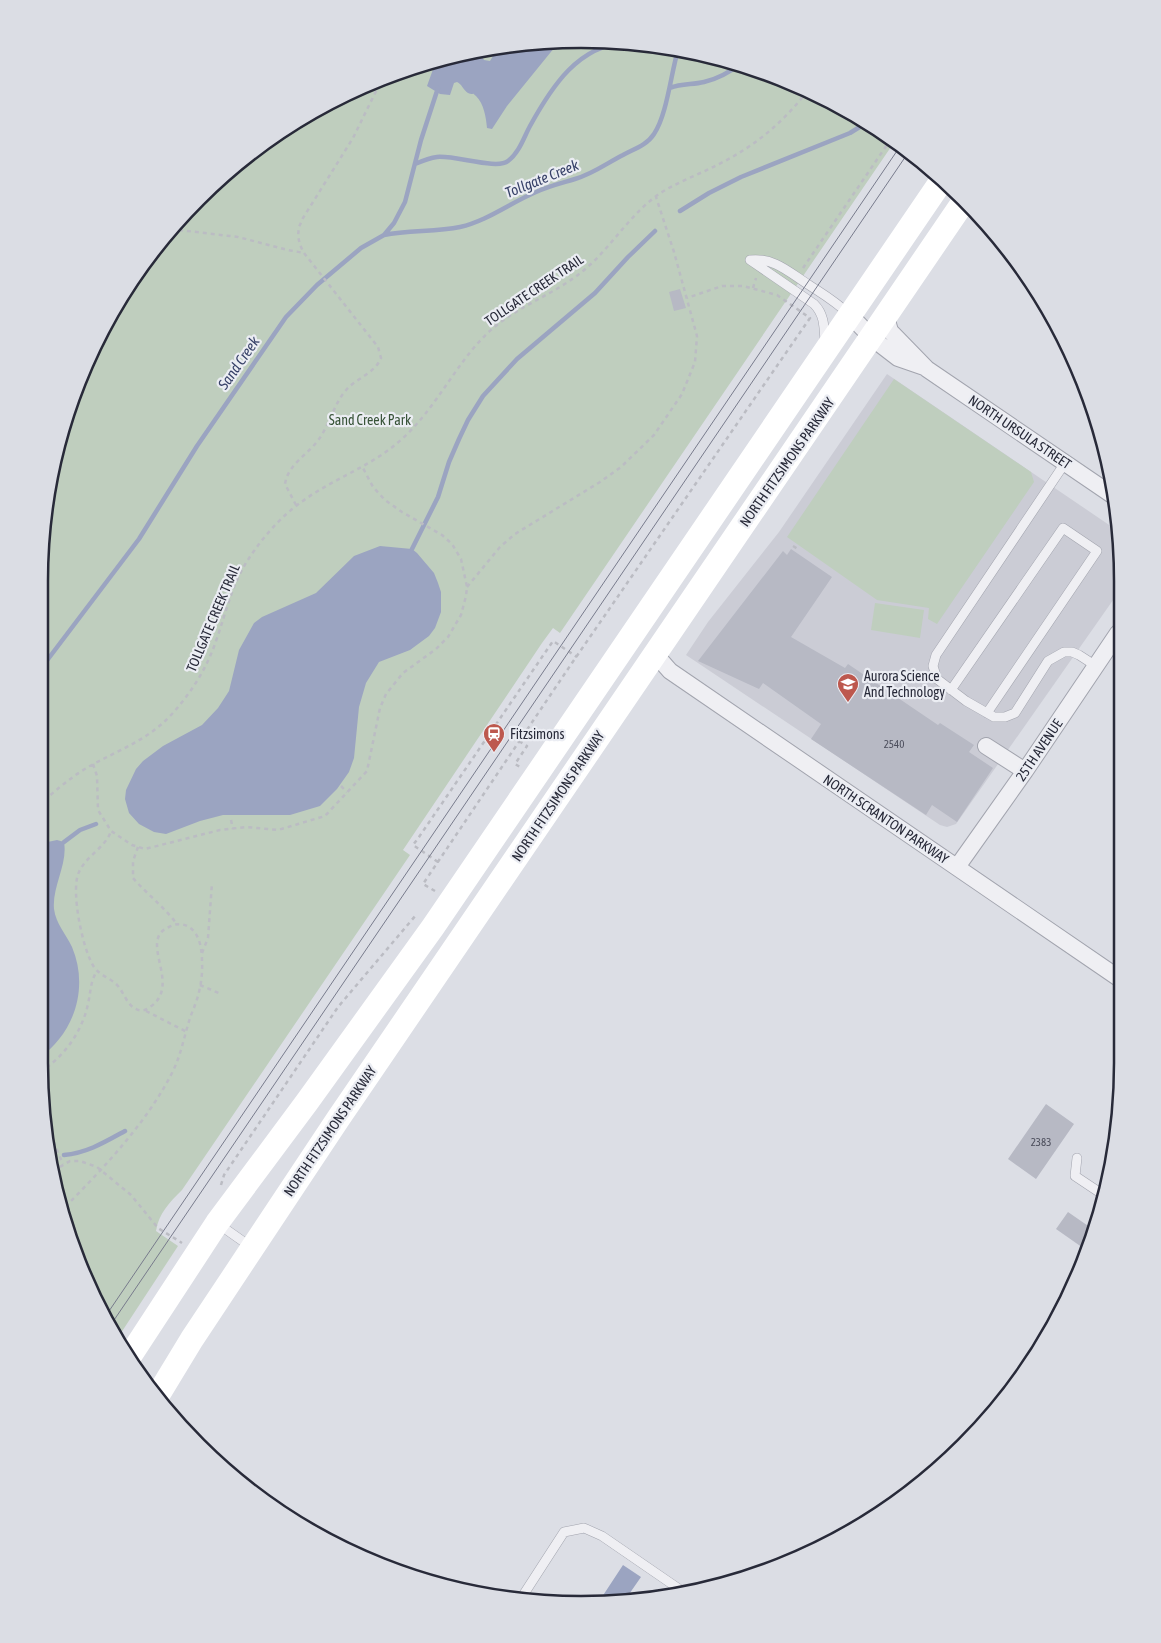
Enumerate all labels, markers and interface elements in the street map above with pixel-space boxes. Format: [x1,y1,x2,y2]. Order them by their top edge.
water label: Tollgate Creek [503,156,581,201]
street label: TOLLGATE CREEK TRAIL [482,251,587,329]
water label: Sand Creek [214,333,263,393]
street label: NORTH URSULA STREET [966,392,1074,472]
street label: NORTH FITZSIMONS PARKWAY [736,394,838,530]
park label: Sand Creek Park [329,412,411,428]
street label: TOLLGATE CREEK TRAIL [183,561,243,674]
place label: Aurora Science And Technology [864,668,945,700]
school or university icon: Aurora Science And Technology [836,672,860,703]
street label: 25TH AVENUE [1012,716,1066,784]
station icon: Fitzsimons [482,722,506,753]
place label: Fitzsimons [510,726,565,742]
street label: NORTH FITZSIMONS PARKWAY [508,727,608,864]
house number: 2540 [884,738,904,750]
street label: NORTH SCRANTON PARKWAY [820,771,952,867]
street label: NORTH FITZSIMONS PARKWAY [280,1062,380,1199]
house number: 2383 [1031,1136,1051,1148]

